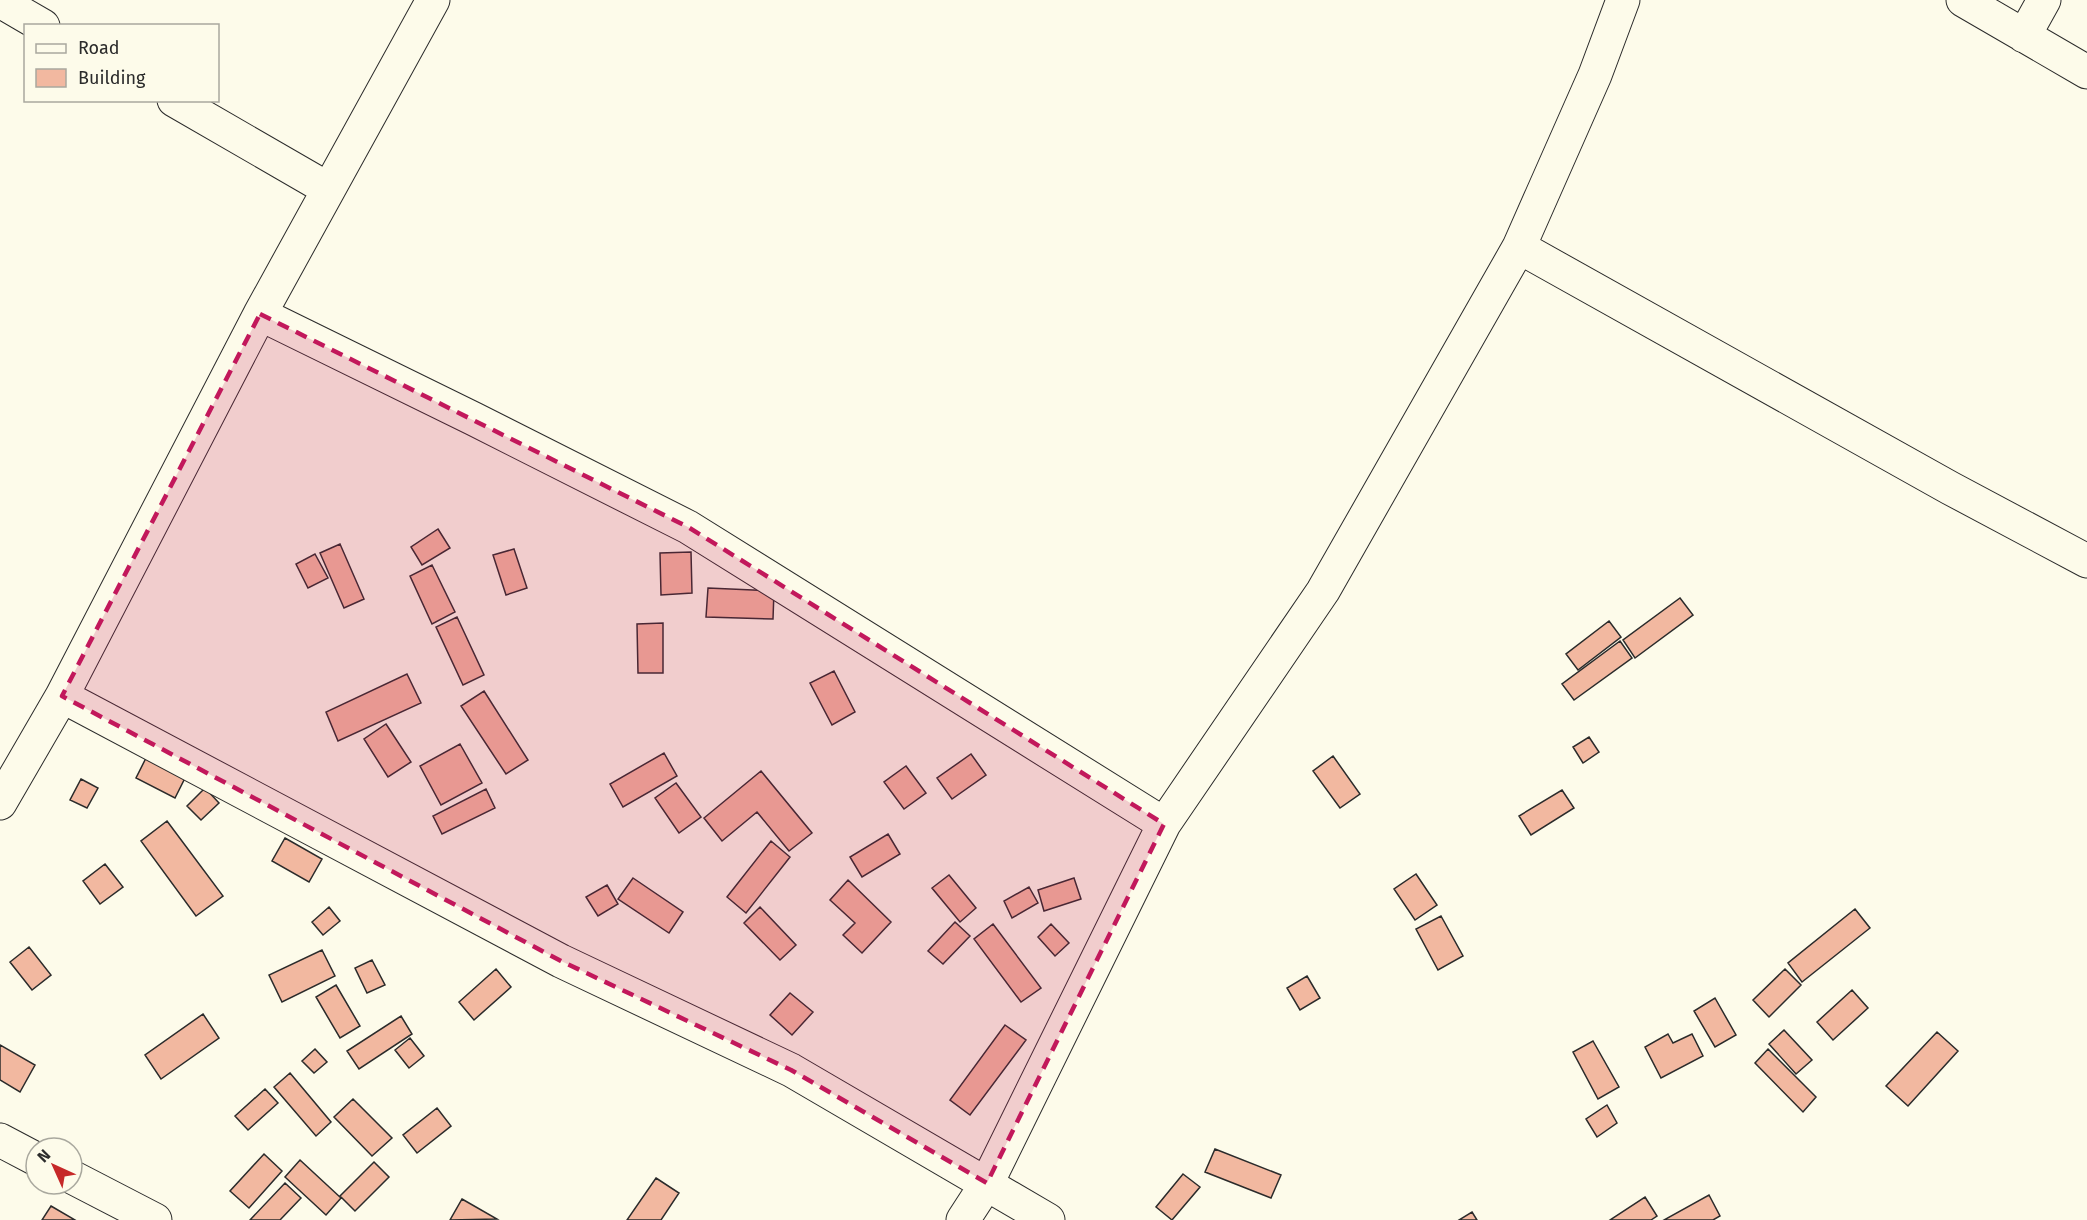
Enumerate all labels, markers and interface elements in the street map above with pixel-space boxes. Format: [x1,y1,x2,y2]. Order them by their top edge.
legend [24,24,219,102]
text: Road [78,37,120,59]
text: Building [78,67,146,89]
north arrow [24,1136,84,1196]
text: N [33,1145,54,1166]

